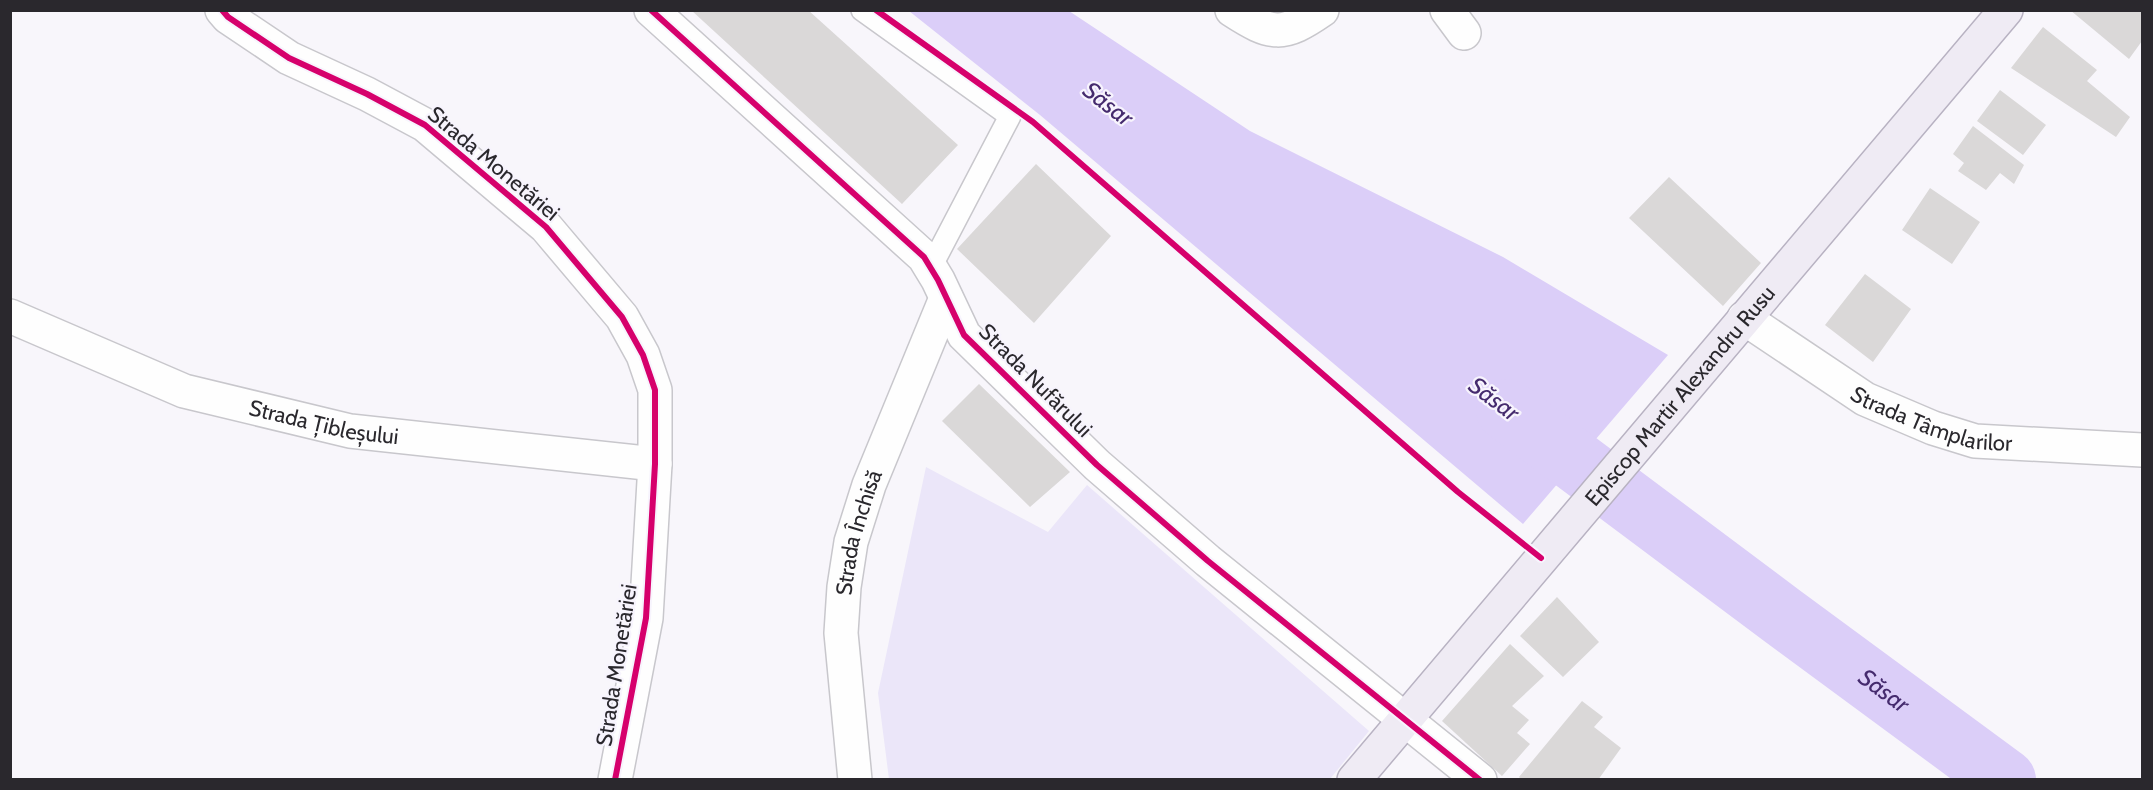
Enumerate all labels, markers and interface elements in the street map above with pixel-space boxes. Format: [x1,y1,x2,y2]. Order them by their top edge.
water label: Săsar [1077,75,1140,133]
street label: Strada Monetăriei [422,100,565,226]
street label: Episcop Martir Alexandru Rusu [1579,280,1781,511]
street label: Strada Nufărului [973,318,1098,443]
water label: Săsar [1463,370,1527,428]
street label: Strada Tâmplarilor [1845,380,2013,457]
street label: Strada Țibleșului [246,394,400,450]
street label: Strada Închisă [830,465,888,596]
street label: Strada Monetăriei [590,582,643,748]
water label: Săsar [1853,662,1916,720]

